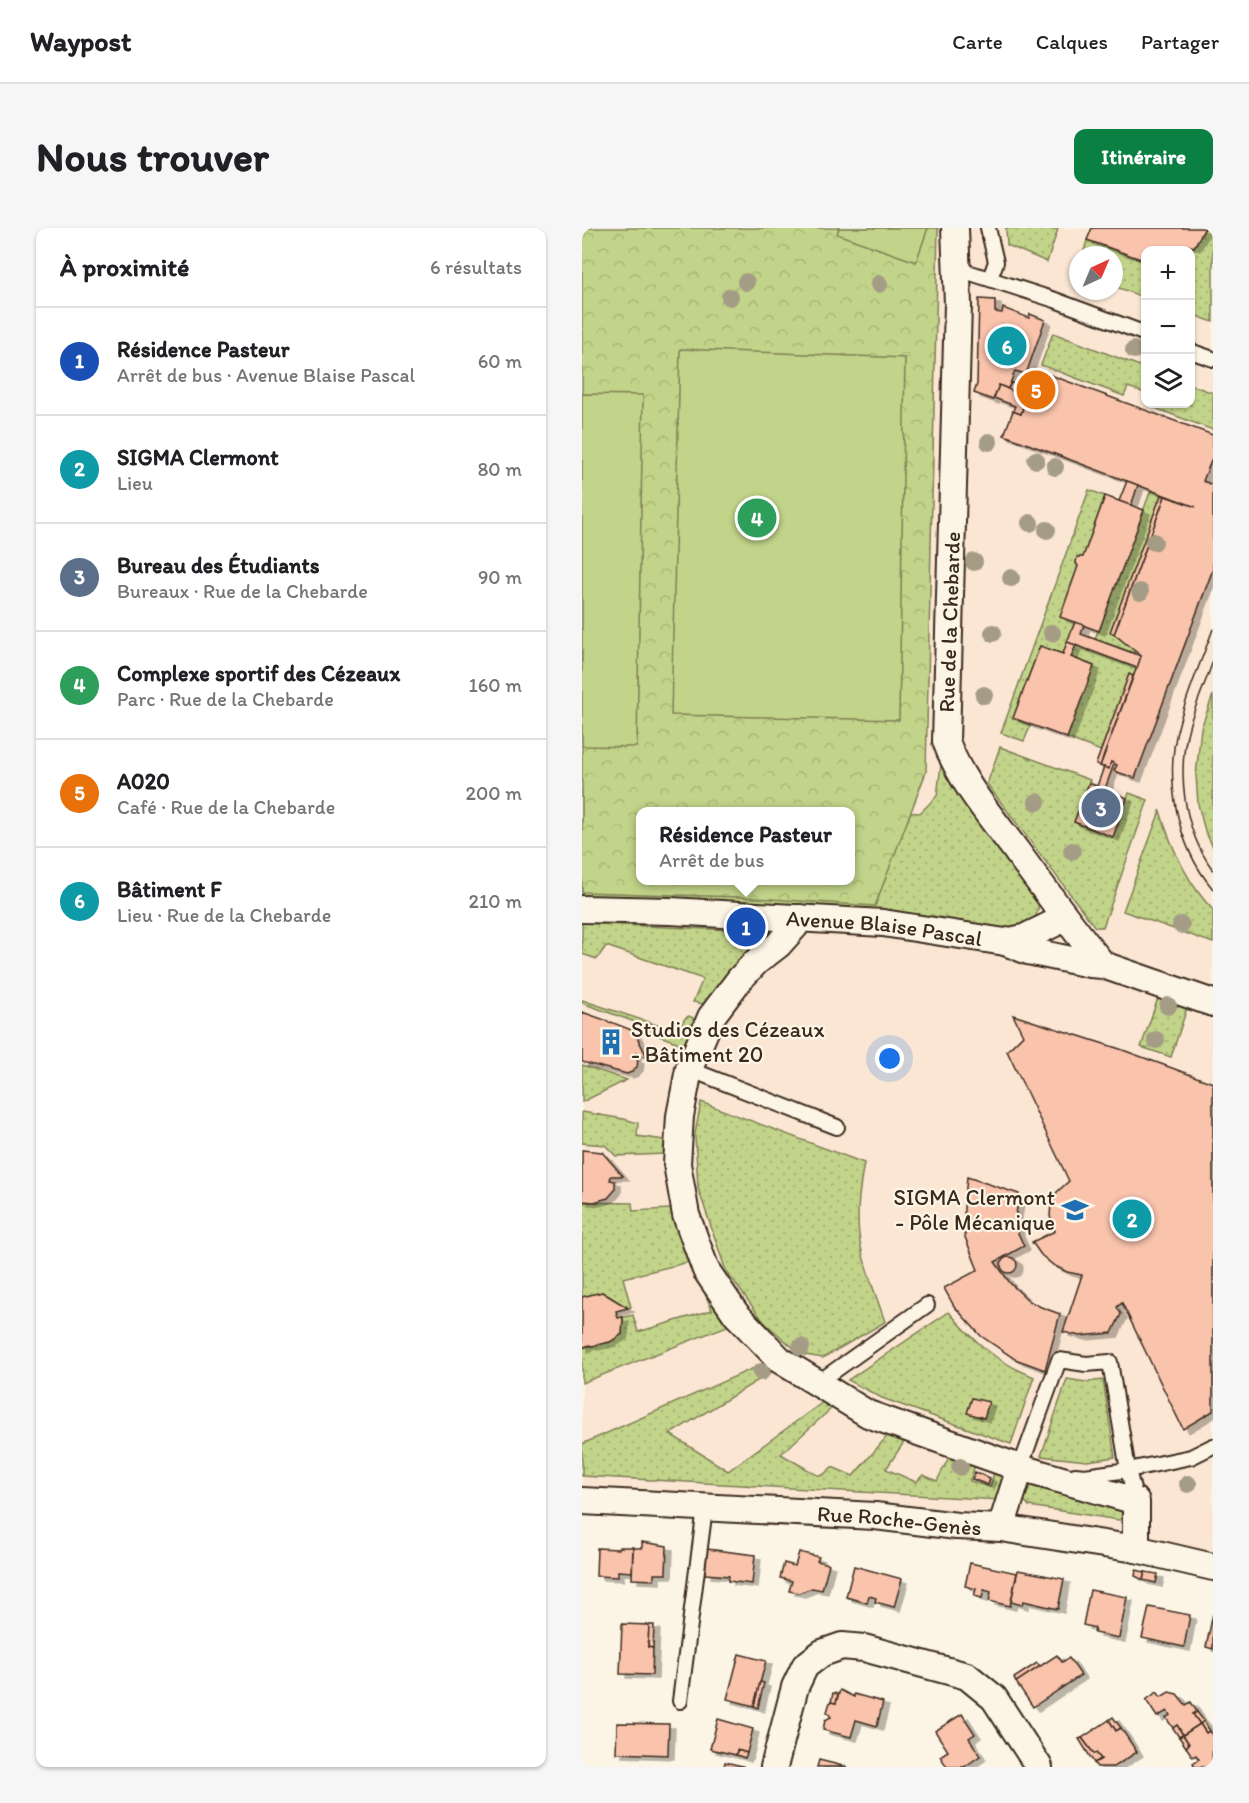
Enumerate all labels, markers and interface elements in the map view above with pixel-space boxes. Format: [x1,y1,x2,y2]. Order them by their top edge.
text: Waypost [30,24,132,58]
text: Carte [952,29,1003,54]
text: Calques [1036,29,1108,54]
text: Partager [1141,29,1219,54]
button: Itinéraire [1074,129,1213,184]
text: Nous trouver [36,131,269,182]
north arrow [1069,246,1123,300]
map controls [1141,246,1195,408]
button: + [1141,246,1195,300]
text: À proximité [60,251,189,283]
text: 6 résultats [430,255,522,279]
button: − [1141,300,1195,354]
pin: 6 [988,324,1026,368]
text: Résidence Pasteur [117,336,289,363]
text: 1 [75,349,84,373]
text: 60 m [478,349,522,373]
button: layers [1141,354,1195,408]
text: Arrêt de bus · Avenue Blaise Pascal [117,363,415,387]
pin: 5 [1016,368,1056,412]
text: SIGMA Clermont [117,444,278,471]
text: 2 [74,457,85,481]
text: 80 m [477,457,522,481]
text: Lieu [117,471,153,495]
pin: 4 [738,496,777,540]
street label: Rue de la Chebarde [933,531,966,713]
text: Bureau des Étudiants [117,552,320,579]
text: 3 [74,565,85,589]
text: 90 m [478,565,522,589]
text: Bureaux · Rue de la Chebarde [117,579,368,603]
text: Complexe sportif des Cézeaux [117,660,400,687]
text: 4 [73,673,86,697]
text: 160 m [469,673,522,697]
text: Parc · Rue de la Chebarde [117,687,334,711]
text: A020 [117,768,170,795]
text: 5 [74,781,85,805]
text: 200 m [466,781,522,805]
pin: 3 [1082,786,1120,830]
text: Café · Rue de la Chebarde [117,795,335,819]
popup [636,807,855,885]
text: Résidence Pasteur [659,821,832,848]
text: Arrêt de bus [659,848,764,872]
text: Bâtiment F [117,876,222,903]
text: 6 [74,889,85,913]
text: 210 m [469,889,522,913]
text: Lieu · Rue de la Chebarde [117,903,331,927]
pin: 1 [726,904,766,950]
street label: Avenue Blaise Pascal [785,905,984,952]
place label: Studios des Cézeaux - Bâtiment 20 [631,1016,824,1068]
building icon: Studios des Cézeaux - Bâtiment 20 [596,1027,626,1057]
your location [875,1044,904,1073]
place label: SIGMA Clermont - Pôle Mécanique [894,1184,1055,1236]
school or university icon: SIGMA Clermont - Pôle Mécanique [1060,1195,1090,1225]
pin: 2 [1112,1196,1152,1242]
street label: Rue Roche-Genès [816,1500,982,1541]

